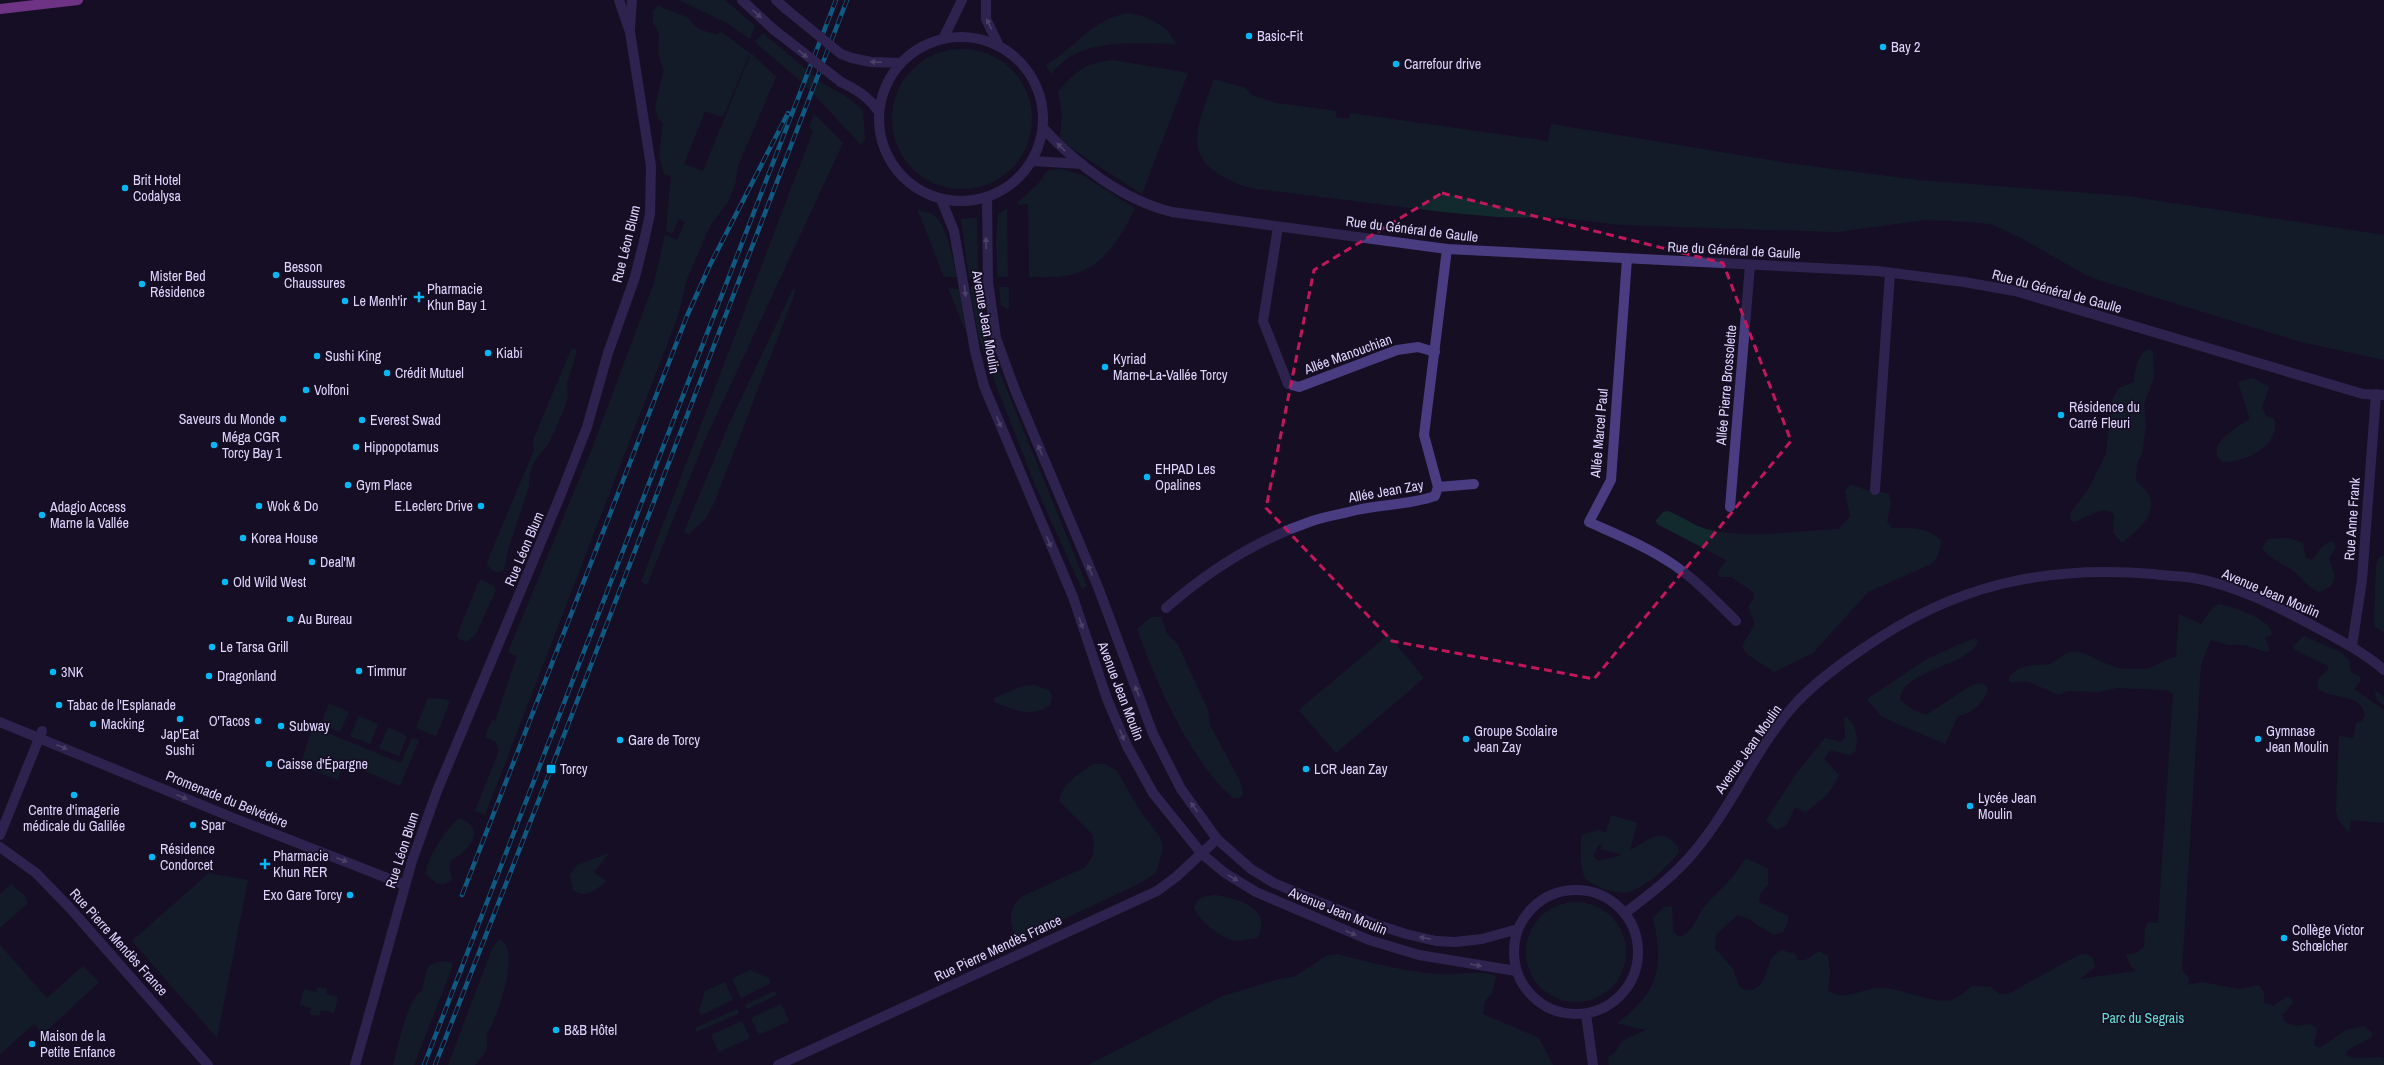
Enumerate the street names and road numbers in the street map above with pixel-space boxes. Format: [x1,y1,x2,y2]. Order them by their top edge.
street label: Rue Léon Blum [608,203,644,285]
street label: Rue du Général de Gaulle [1345,212,1479,246]
street label: Rue du Général de Gaulle [1667,238,1801,262]
street label: Rue du Général de Gaulle [1990,265,2124,317]
street label: Avenue Jean Moulin [968,268,1004,375]
street label: Allée Pierre Brossolette [1712,324,1740,447]
street label: Allée Manouchian [1301,330,1394,379]
street label: Allée Marcel Paul [1586,388,1612,479]
street label: Allée Jean Zay [1346,475,1425,507]
street label: Rue Anne Frank [2340,477,2364,561]
street label: Rue Léon Blum [500,509,548,589]
street label: Avenue Jean Moulin [2218,564,2323,622]
street label: Avenue Jean Moulin [1094,638,1148,743]
street label: Avenue Jean Moulin [1710,701,1785,798]
street label: Promenade du Belvédère [163,766,291,832]
street label: Rue Léon Blum [381,810,423,890]
street label: Avenue Jean Moulin [1285,883,1390,939]
street label: Rue Pierre Mendès France [66,885,172,999]
street label: Rue Pierre Mendès France [931,911,1065,985]

